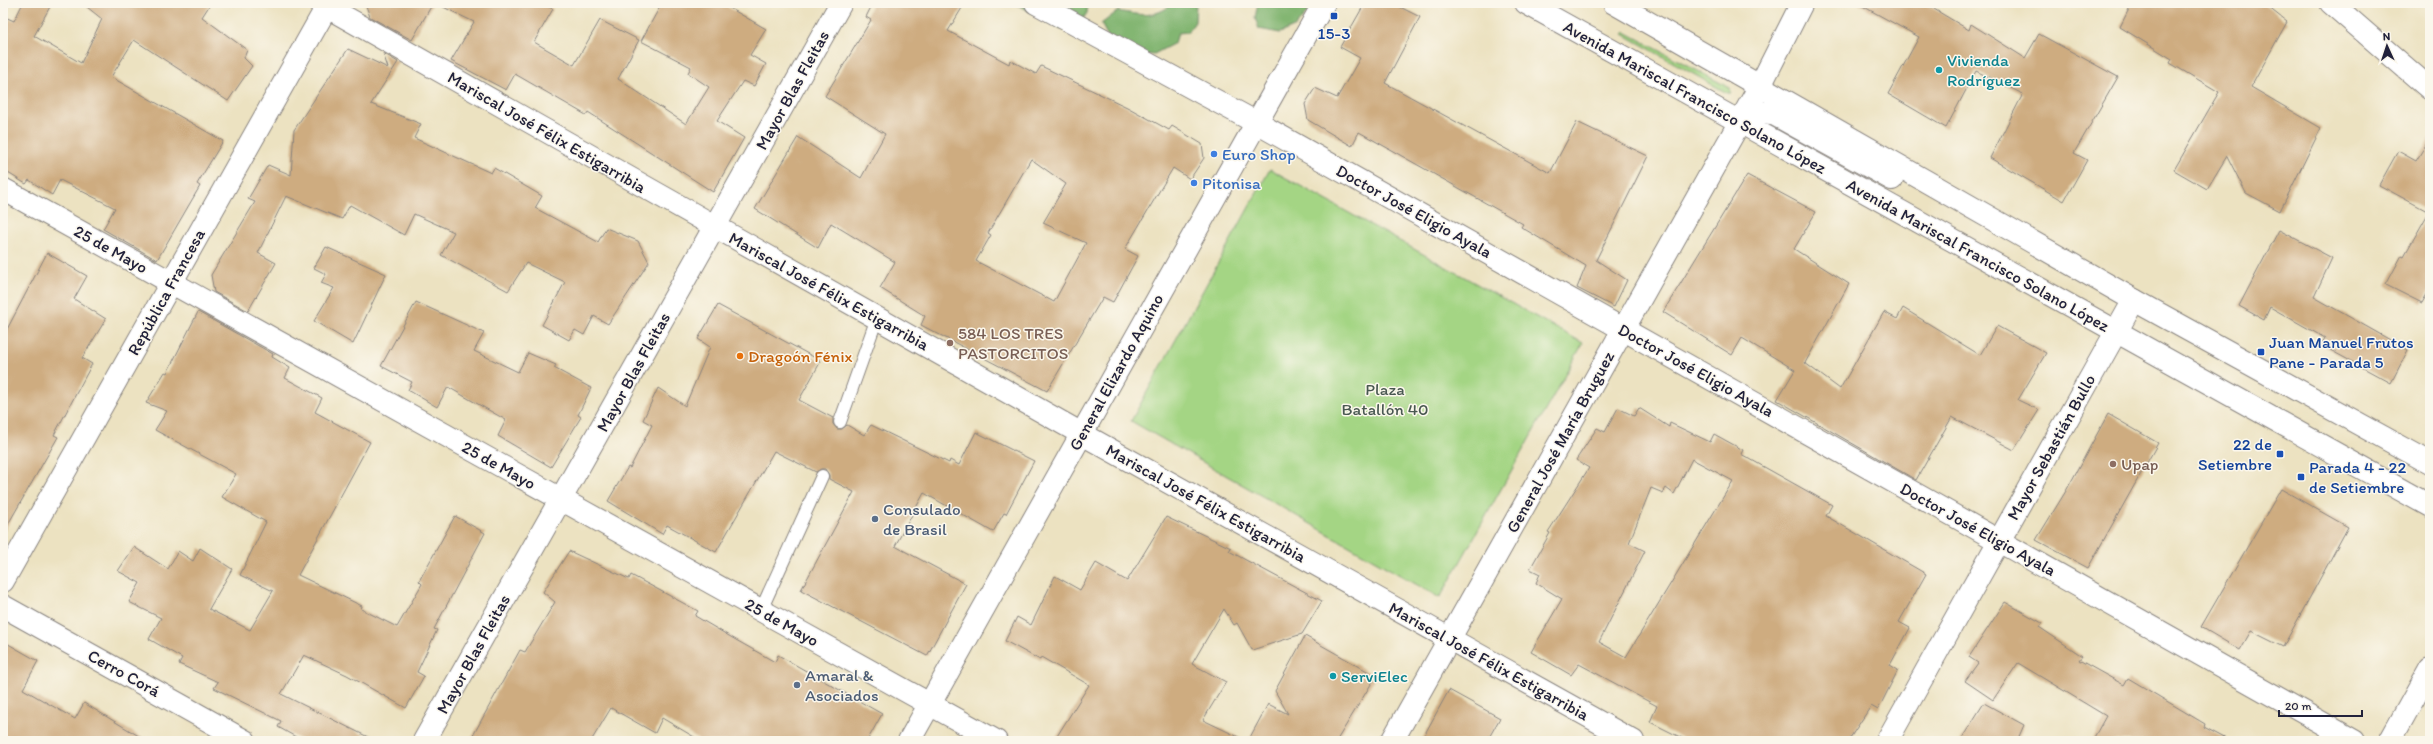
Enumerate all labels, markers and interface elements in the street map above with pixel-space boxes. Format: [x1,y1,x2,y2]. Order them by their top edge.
marker: 15-3 [1329,11,1339,21]
street label: Avenida Mariscal Francisco Solano López [1560,16,1830,178]
place label: 15-3 [1318,23,1350,43]
north arrow [2367,26,2407,66]
street label: Mayor Blas Fleitas [751,27,833,153]
text: N [2382,30,2391,43]
place label: Vivienda Rodríguez [1947,50,2020,90]
marker: Vivienda Rodríguez [1934,65,1944,75]
street label: Mariscal José Félix Estigarribia [444,67,650,197]
place label: Euro Shop [1222,144,1296,164]
marker: Euro Shop [1209,149,1219,159]
street label: Doctor José Eligio Ayala [1333,160,1495,262]
place label: Pitonisa [1202,173,1261,193]
street label: Avenida Mariscal Francisco Solano López [1843,174,2113,336]
marker: Pitonisa [1189,178,1199,188]
street label: 25 de Mayo [71,221,151,277]
street label: República Francesa [123,225,209,359]
street label: Mariscal José Félix Estigarribia [726,228,933,355]
street label: General Elizardo Aquino [1065,290,1167,454]
street label: Mayor Blas Fleitas [592,309,674,435]
street label: Doctor José Eligio Ayala [1615,319,1777,421]
place label: 584 LOS TRES PASTORCITOS [958,323,1068,363]
place label: Juan Manuel Frutos Pane - Parada 5 [2269,332,2414,372]
marker: 584 LOS TRES PASTORCITOS [945,338,955,348]
place label: Dragoón Fénix [748,346,853,366]
marker: Juan Manuel Frutos Pane - Parada 5 [2256,347,2266,357]
street label: General José María Bruguez [1502,348,1618,536]
marker: Dragoón Fénix [735,351,745,361]
street label: Mayor Sebastián Bullo [2003,371,2099,523]
park label: Plaza Batallón 40 [1342,379,1428,419]
place label: 22 de Setiembre [2198,434,2272,474]
street label: 25 de Mayo [459,437,539,493]
street label: Mariscal José Félix Estigarribia [1103,440,1310,567]
marker: 22 de Setiembre [2275,449,2285,459]
place label: Upap [2121,454,2159,474]
place label: Parada 4 - 22 de Setiembre [2309,457,2407,497]
marker: Upap [2108,459,2118,469]
marker: Parada 4 - 22 de Setiembre [2296,472,2306,482]
street label: Doctor José Eligio Ayala [1897,478,2059,580]
place label: Consulado de Brasil [883,499,961,539]
marker: Consulado de Brasil [870,514,880,524]
street label: Mayor Blas Fleitas [432,591,514,717]
street label: 25 de Mayo [742,594,822,650]
street label: Mariscal José Félix Estigarribia [1386,598,1593,725]
street label: Cerro Corá [84,645,164,701]
place label: Amaral & Asociados [805,665,879,705]
place label: ServiElec [1341,666,1408,686]
marker: ServiElec [1328,671,1338,681]
marker: Amaral & Asociados [792,680,802,690]
scale bar [2279,692,2362,718]
text: 20 m [2285,699,2312,713]

